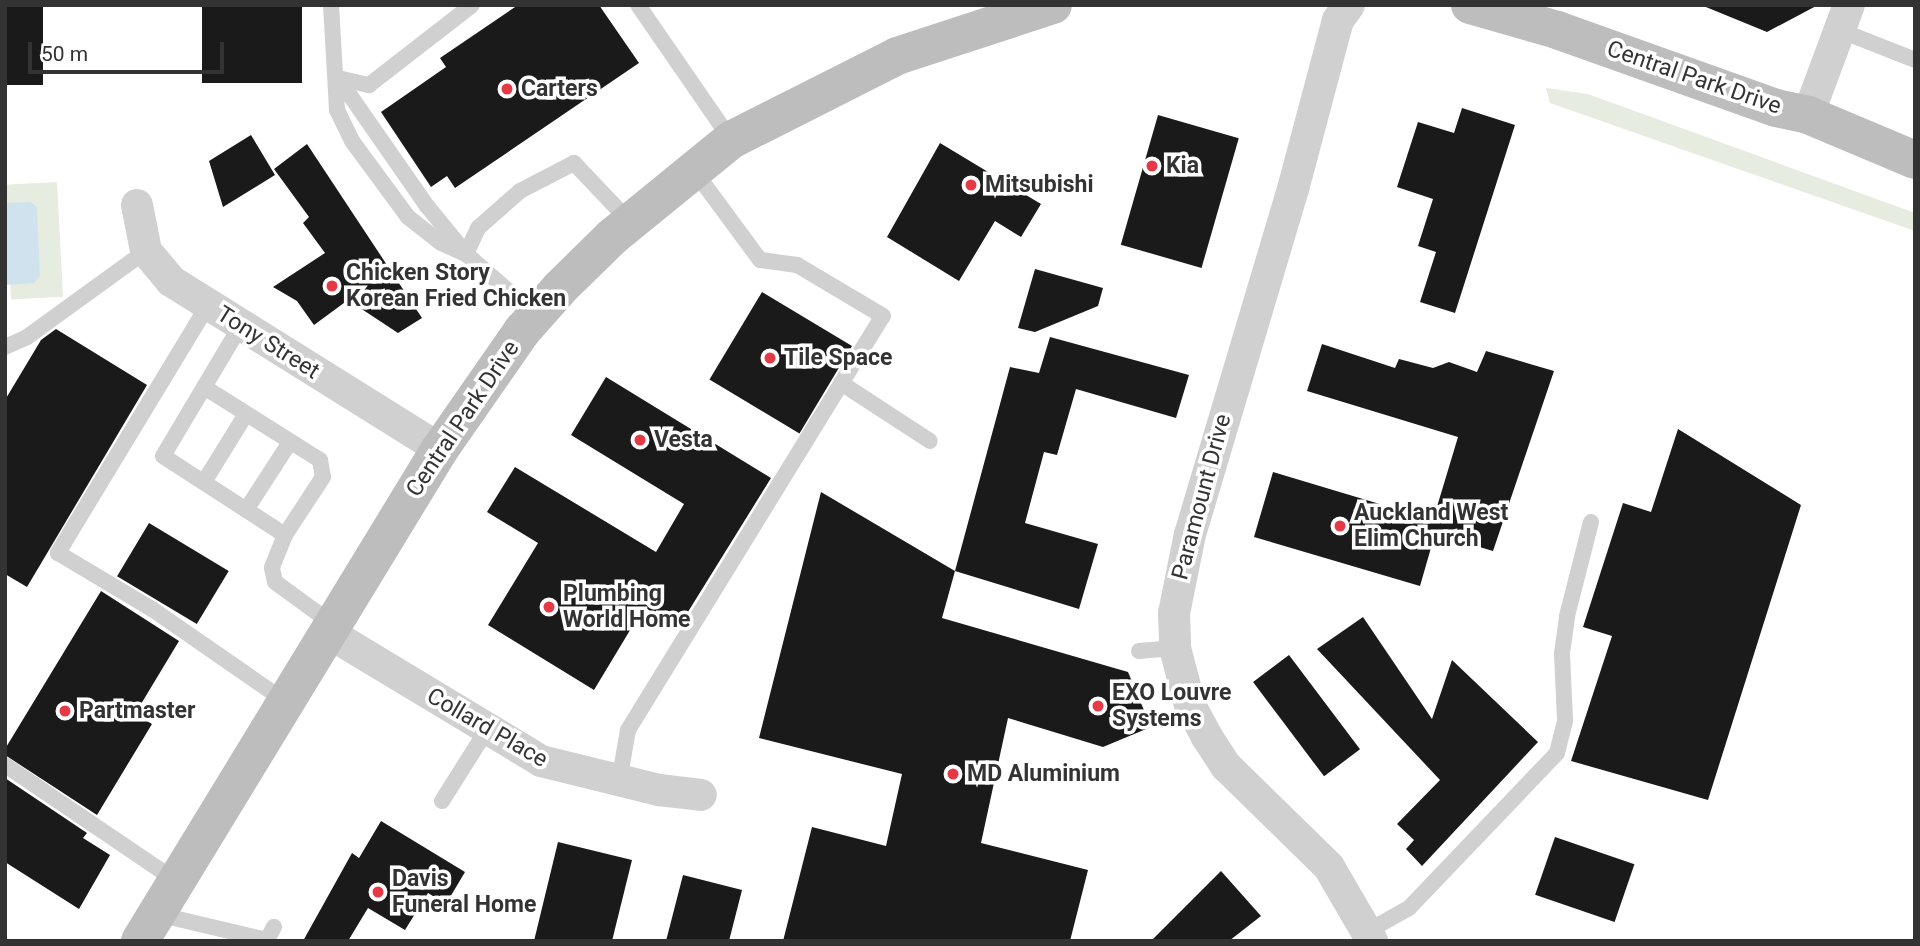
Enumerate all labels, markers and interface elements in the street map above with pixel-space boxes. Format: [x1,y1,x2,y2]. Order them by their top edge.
scale bar [32,28,228,72]
street label: Central Park Drive [1603,35,1785,121]
text: 50 m [41,42,88,66]
place label: Carters [521,75,598,103]
marker: Carters [499,81,515,97]
place label: Kia [1166,152,1199,180]
marker: Kia [1144,158,1160,174]
place label: Mitsubishi [985,171,1094,199]
marker: Mitsubishi [963,177,979,193]
place label: Chicken Story Korean Fried Chicken [346,259,566,313]
marker: Chicken Story Korean Fried Chicken [324,278,340,294]
street label: Tony Street [212,301,324,385]
street label: Central Park Drive [401,336,525,502]
place label: Tile Space [784,344,892,372]
marker: Tile Space [762,350,778,366]
street label: Paramount Drive [1167,411,1237,583]
place label: Vesta [654,426,713,454]
marker: Vesta [632,432,648,448]
place label: Auckland West Elim Church [1354,499,1508,553]
marker: Auckland West Elim Church [1332,518,1348,534]
place label: Plumbing World Home [563,580,690,634]
marker: Plumbing World Home [541,599,557,615]
place label: EXO Louvre Systems [1112,679,1231,733]
street label: Collard Place [422,682,552,774]
place label: Partmaster [79,697,195,725]
marker: EXO Louvre Systems [1090,698,1106,714]
marker: Partmaster [57,703,73,719]
place label: MD Aluminium [967,760,1120,788]
marker: MD Aluminium [945,766,961,782]
place label: Davis Funeral Home [392,865,536,919]
marker: Davis Funeral Home [370,884,386,900]

